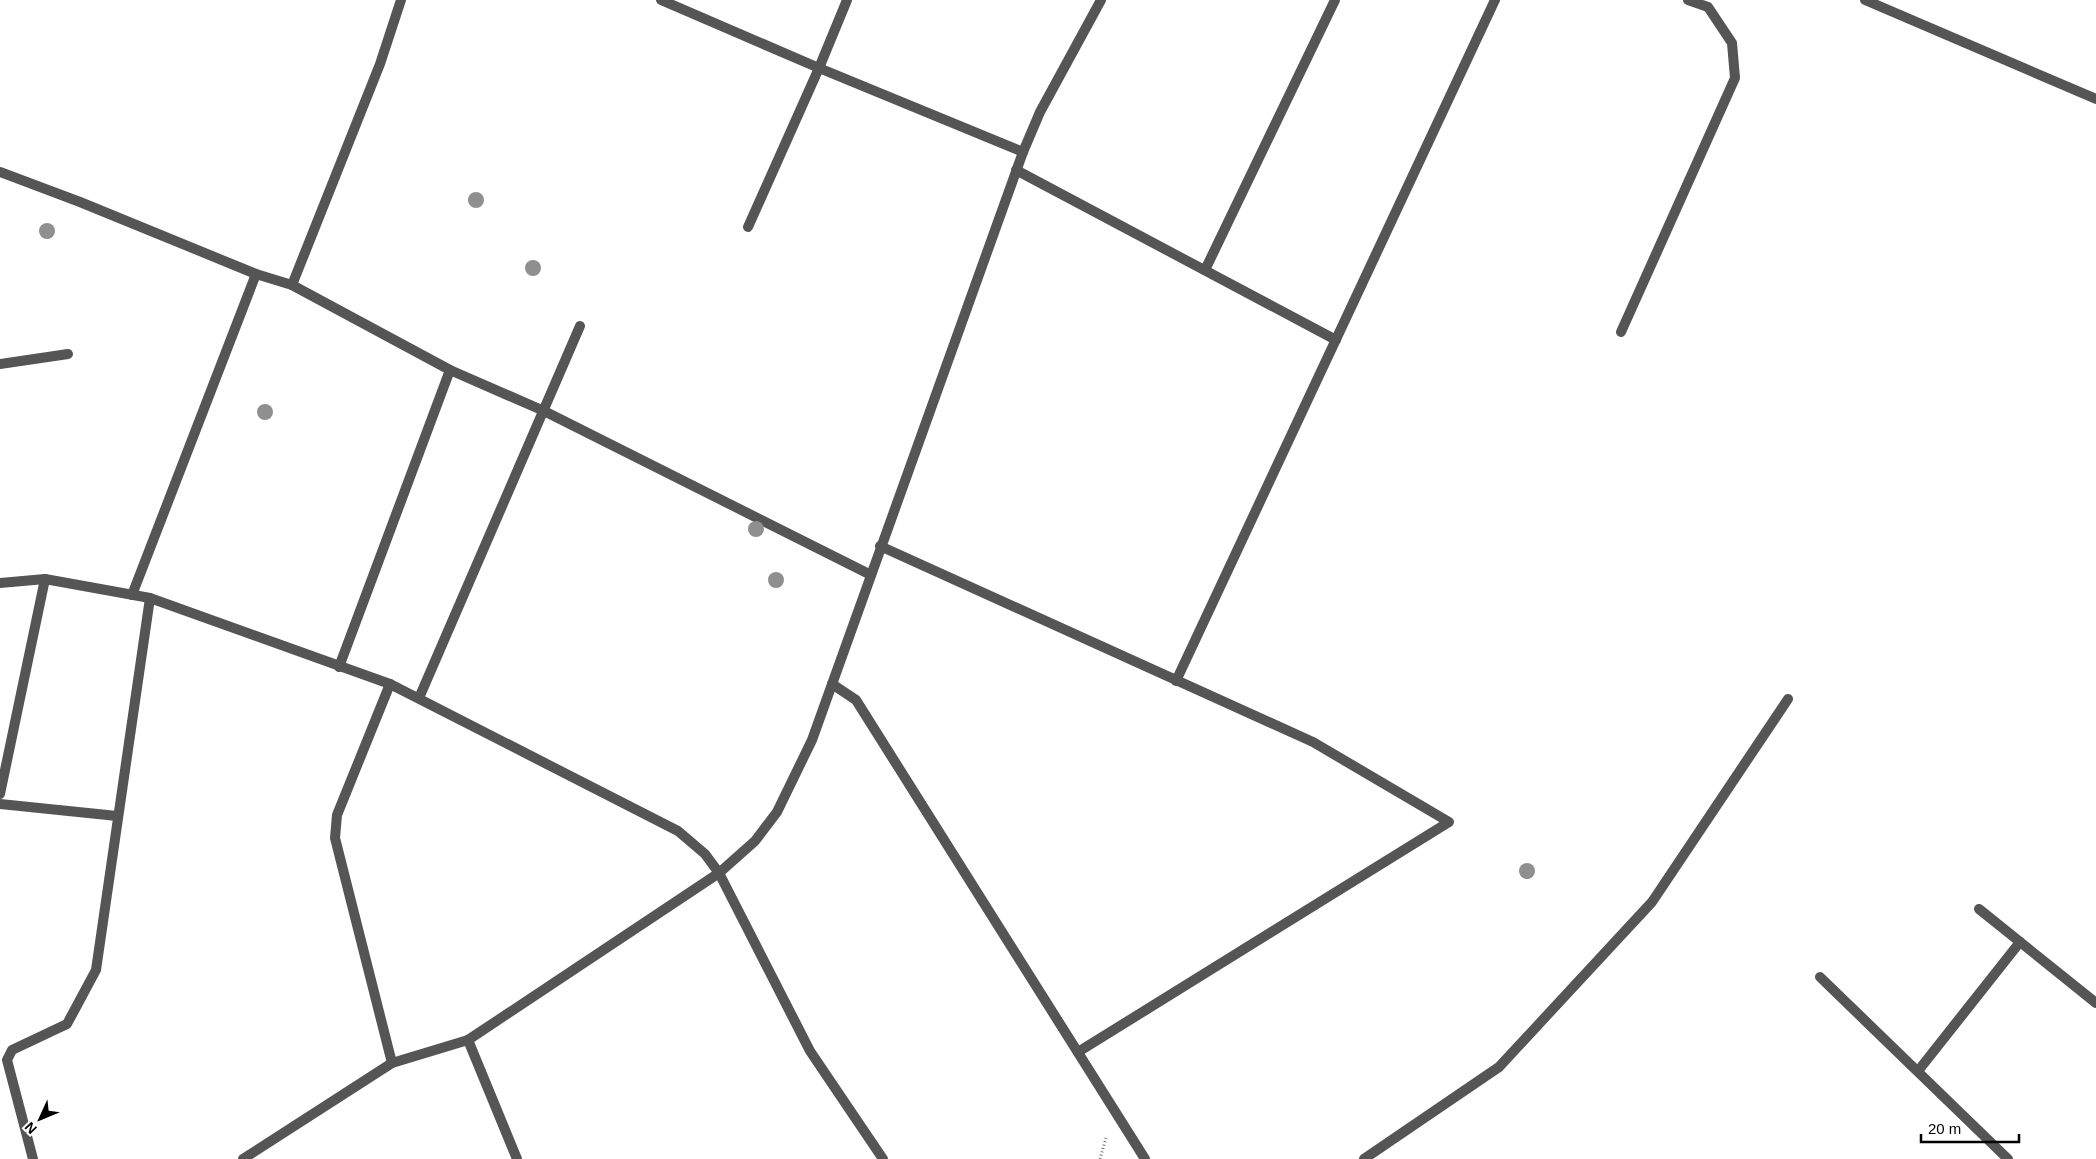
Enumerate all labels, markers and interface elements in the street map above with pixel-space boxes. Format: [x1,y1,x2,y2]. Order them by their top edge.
north arrow [15,1094,65,1144]
scale bar [1921,1112,2018,1144]
text: N [21,1119,40,1137]
text: 20 m [1928,1120,1961,1137]

